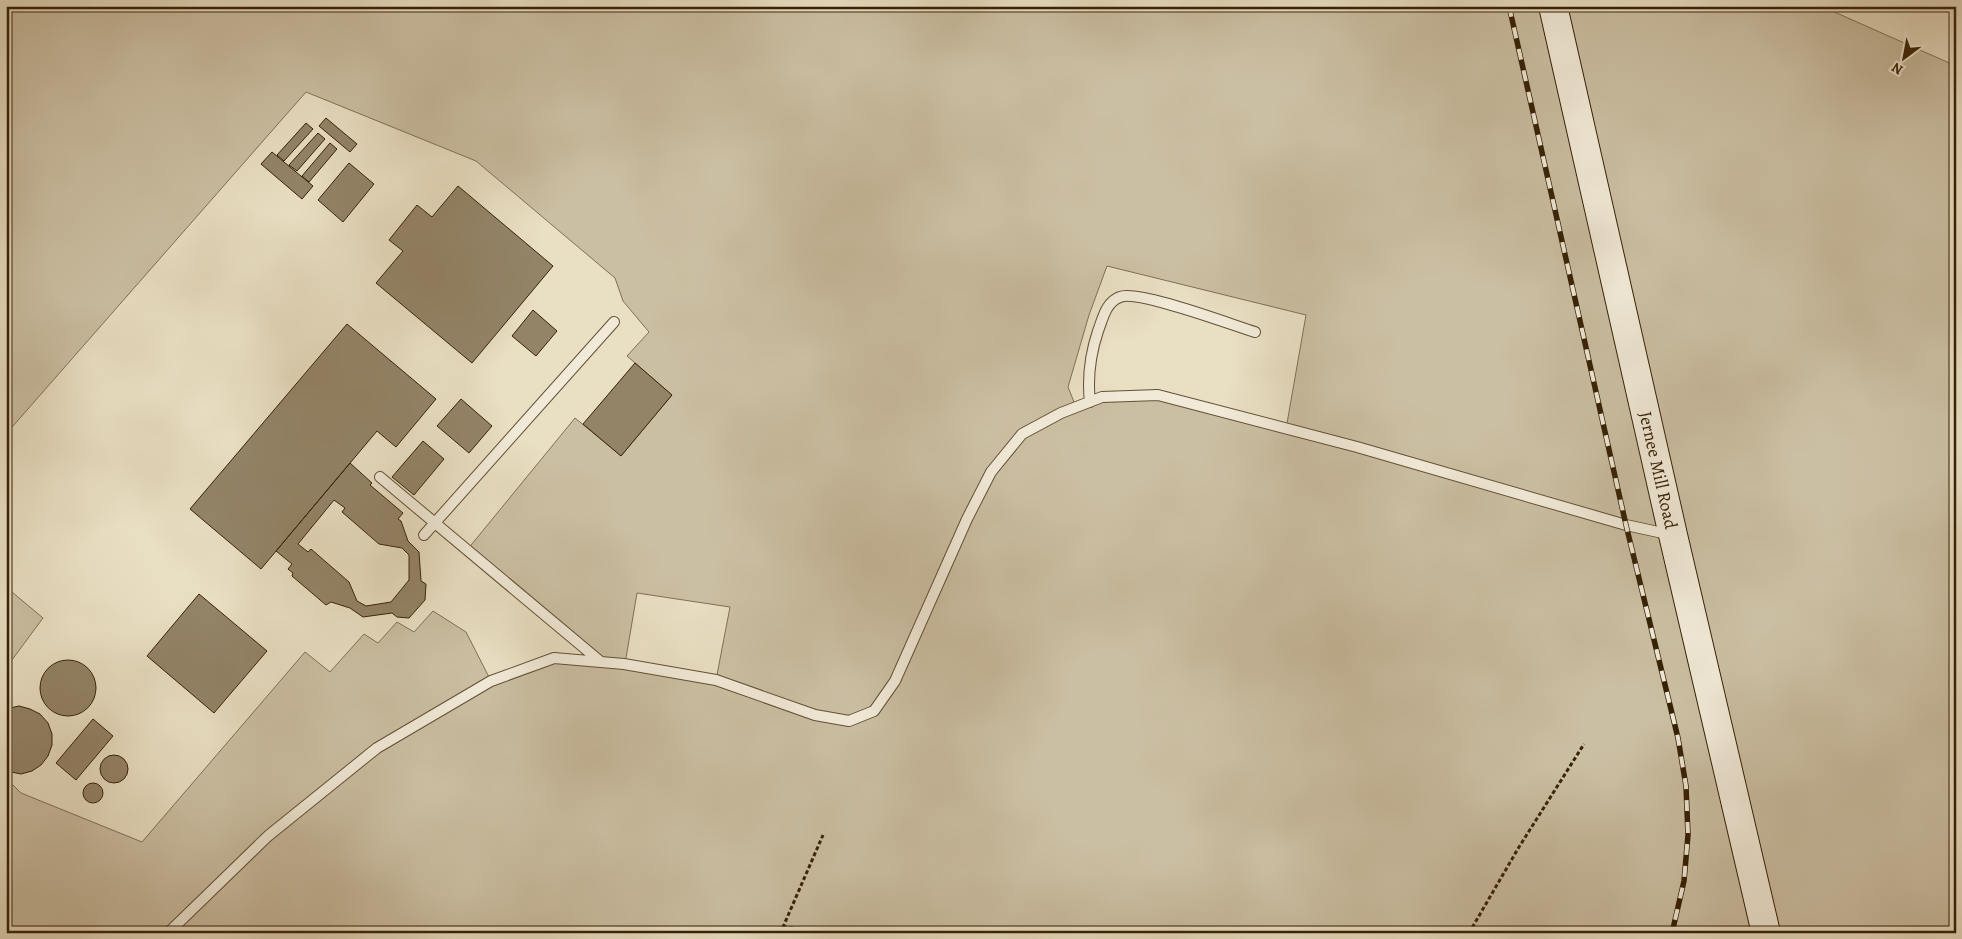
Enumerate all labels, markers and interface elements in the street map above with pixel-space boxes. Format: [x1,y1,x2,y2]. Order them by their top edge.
north arrow [1880,32,1930,82]
text: N [1888,58,1907,79]
street label: Jernee Mill Road [1633,409,1683,532]

